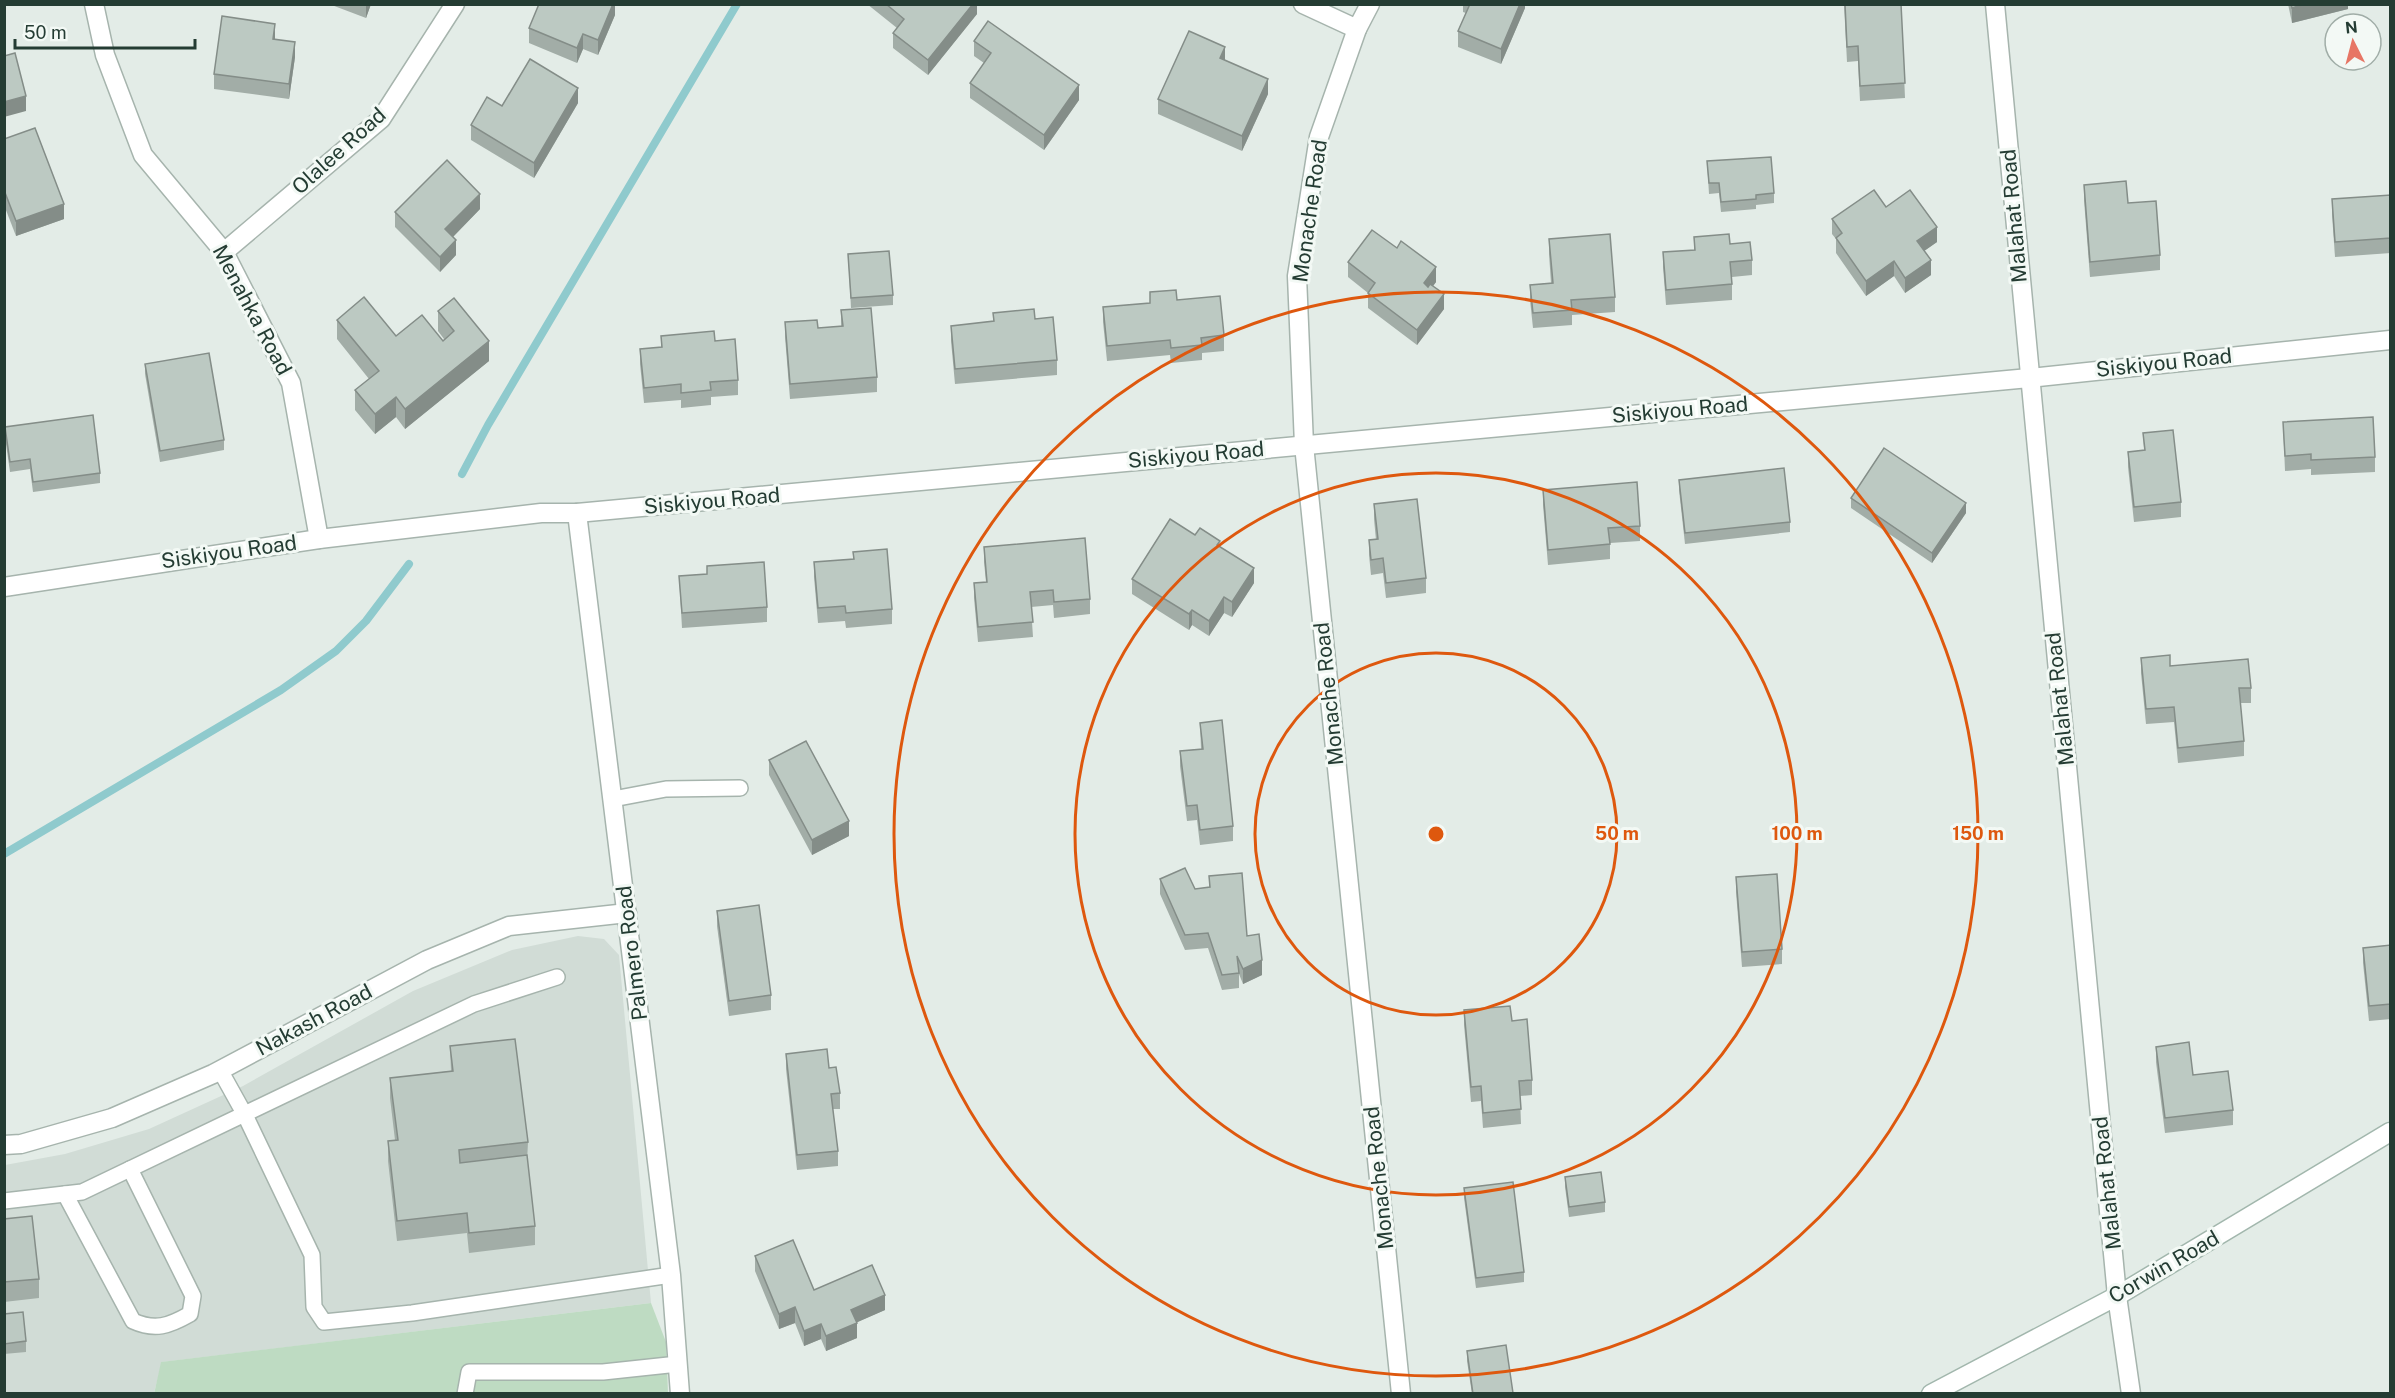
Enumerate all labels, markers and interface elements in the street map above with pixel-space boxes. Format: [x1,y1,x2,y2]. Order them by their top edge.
scale bar [15,12,195,50]
north arrow [2323,12,2383,72]
text: N [2344,17,2359,38]
text: 50 m [24,22,67,43]
street label: Olalee Road [287,102,391,199]
street label: Monache Road [1287,138,1332,284]
street label: Malahat Road [1995,148,2032,284]
street label: Menahka Road [208,240,297,379]
street label: Siskiyou Road [2095,343,2233,382]
street label: Siskiyou Road [1611,391,1749,428]
street label: Siskiyou Road [1127,436,1265,473]
street label: Siskiyou Road [643,482,781,519]
street label: Siskiyou Road [159,530,298,573]
street label: Monache Road [1309,621,1348,767]
street label: Malahat Road [2040,631,2079,767]
text: 50 m [1595,823,1639,844]
text: 100 m [1771,823,1823,844]
text: 150 m [1952,823,2004,844]
centre of rings [1426,824,1446,844]
street label: Palmero Road [611,884,652,1022]
street label: Nakash Road [251,978,376,1061]
street label: Monache Road [1359,1105,1398,1251]
street label: Malahat Road [2087,1115,2126,1251]
street label: Corwin Road [2104,1225,2223,1308]

